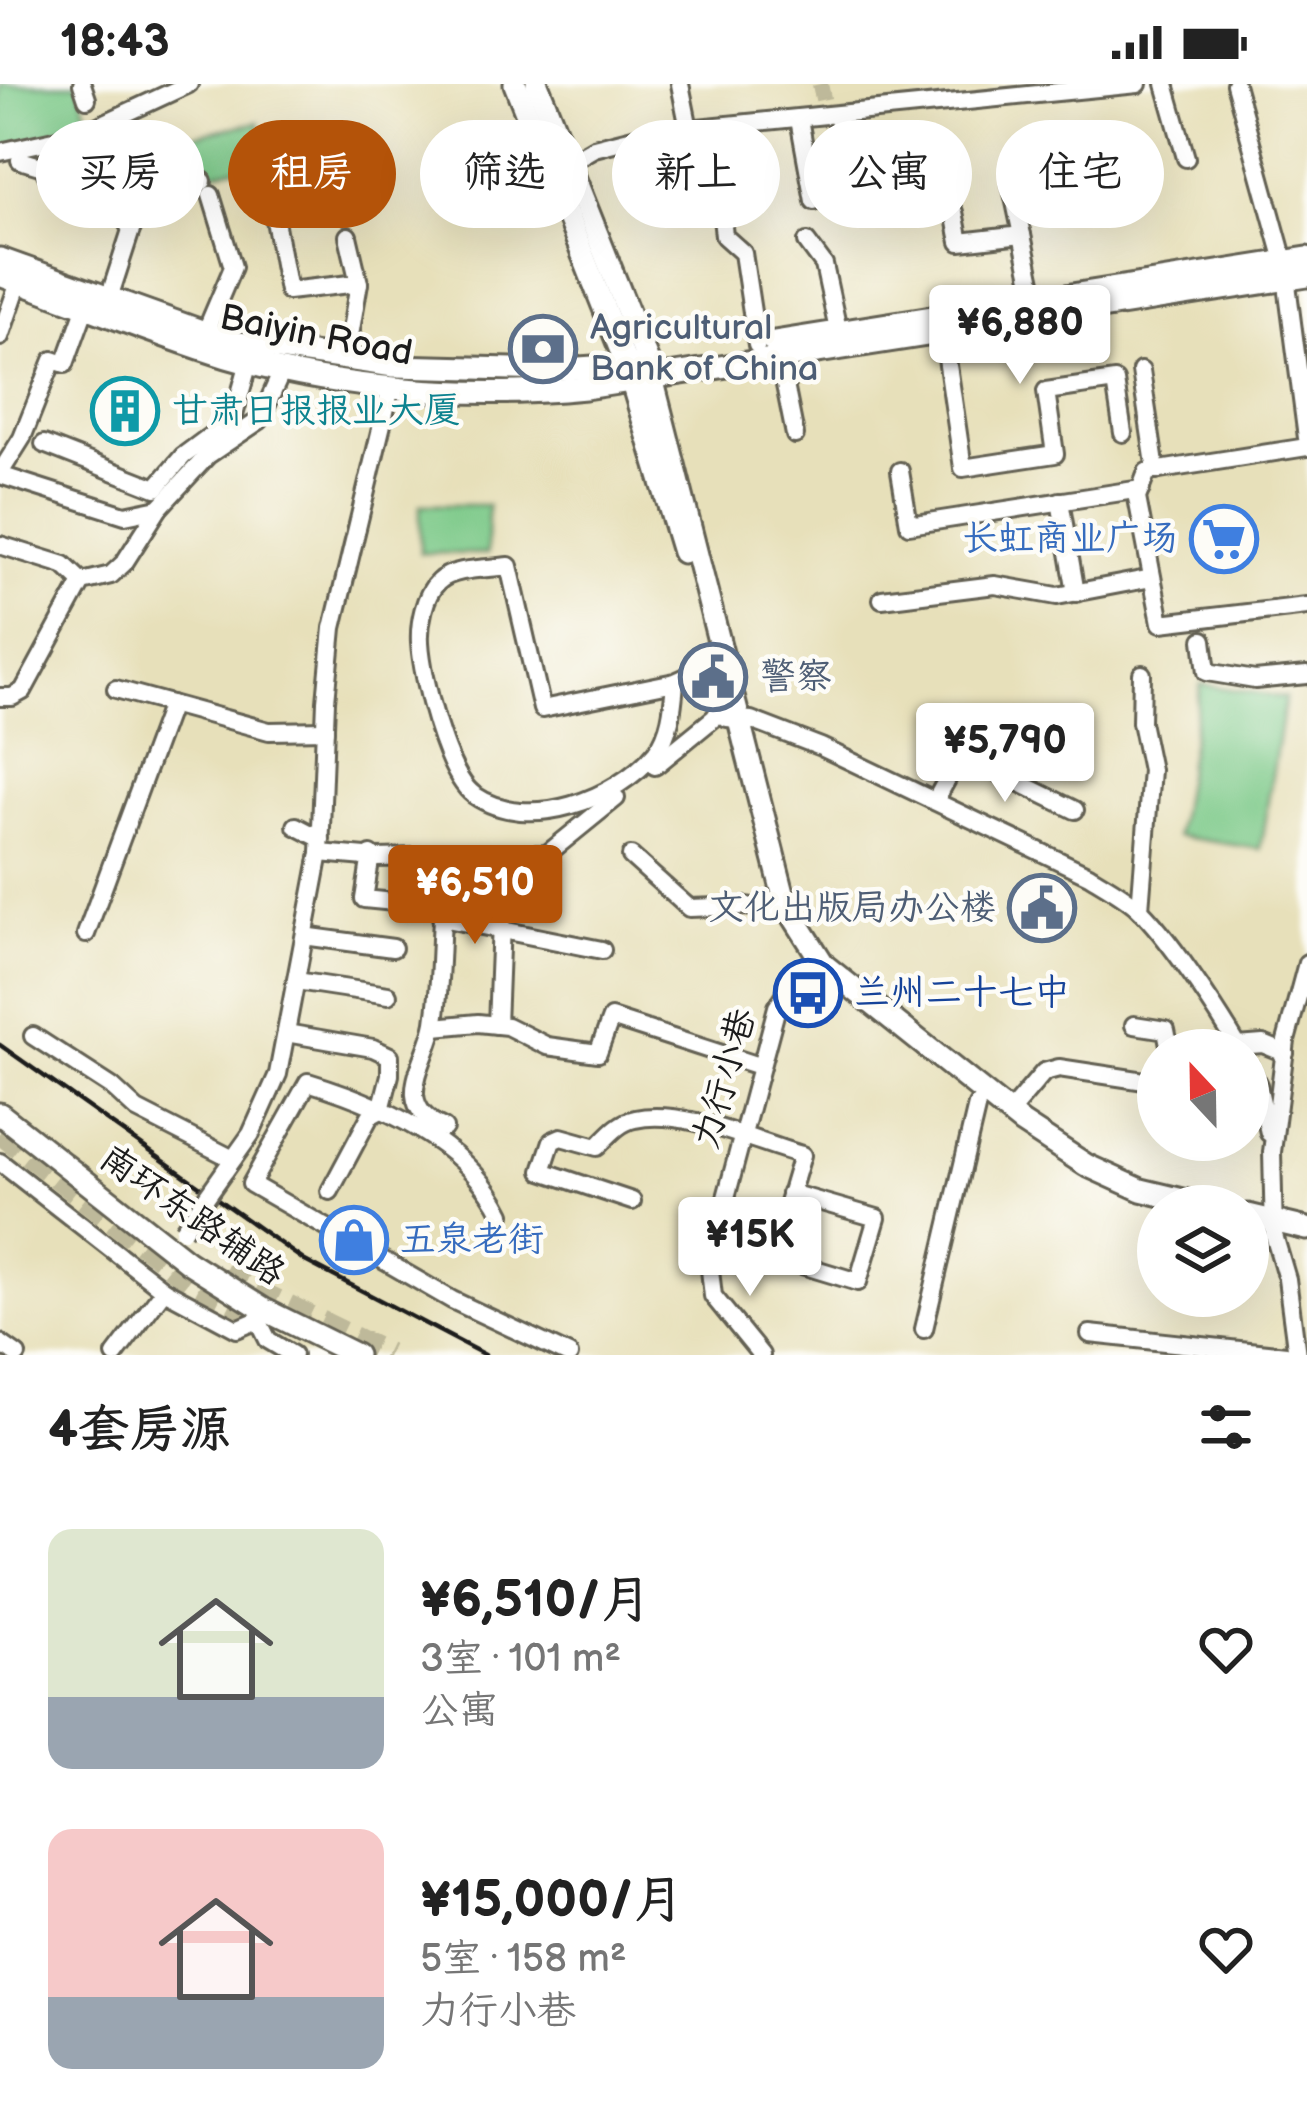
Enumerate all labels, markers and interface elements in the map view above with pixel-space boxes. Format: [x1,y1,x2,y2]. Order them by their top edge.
text: 18:43 [60,15,170,70]
chip: 买房 [36,120,204,228]
chip: 租房 [228,120,396,228]
chip: 筛选 [420,120,588,228]
chip: 新上 [612,120,780,228]
chip: 公寓 [804,120,972,228]
chip: 住宅 [996,120,1164,228]
pin: ¥6,880 [922,285,1118,387]
street label: Baiyin Road [216,296,416,376]
text: ¥6,880 [956,300,1084,347]
place label: Agricultural Bank of China [590,307,818,391]
bank icon: Agricultural Bank of China [508,314,578,384]
building icon: 甘肃日报报业大厦 [90,376,160,446]
place label: 甘肃日报报业大厦 [172,390,460,433]
supermarket icon: 长虹商业广场 [1189,504,1259,574]
place label: 长虹商业广场 [962,518,1178,561]
public building icon: 警察 [678,642,748,712]
place label: 警察 [760,656,832,699]
pin: ¥5,790 [907,703,1103,805]
text: ¥5,790 [943,718,1067,765]
pin: ¥6,510 [377,845,573,947]
text: ¥6,510 [415,860,535,907]
public building icon: 文化出版局办公楼 [1007,873,1077,943]
place label: 文化出版局办公楼 [708,887,996,930]
bus stop icon: 兰州二十七中 [773,958,843,1028]
place label: 兰州二十七中 [854,972,1070,1015]
street label: 力行小巷 [684,1004,766,1154]
north arrow [1137,1029,1269,1161]
map controls [1137,1029,1269,1317]
street label: 南环东路辅路 [91,1136,293,1296]
button: layers [1137,1185,1269,1317]
pin: ¥15K [679,1197,821,1299]
shop icon: 五泉老街 [319,1205,389,1275]
text: ¥15K [705,1212,795,1259]
place label: 五泉老街 [400,1219,544,1262]
icon: filters [1193,1394,1259,1460]
text: 4套房源 [48,1400,231,1461]
text: ¥6,510/月 [420,1570,652,1631]
icon: home [144,1577,288,1721]
icon: heart [1193,1616,1259,1682]
text: 3室 · 101 m² [420,1636,621,1683]
text: 公寓 [420,1688,498,1735]
text: ¥15,000/月 [420,1870,684,1931]
icon: home [144,1877,288,2021]
icon: heart [1193,1916,1259,1982]
text: 5室 · 158 m² [420,1936,627,1983]
text: 力行小巷 [420,1988,576,2035]

